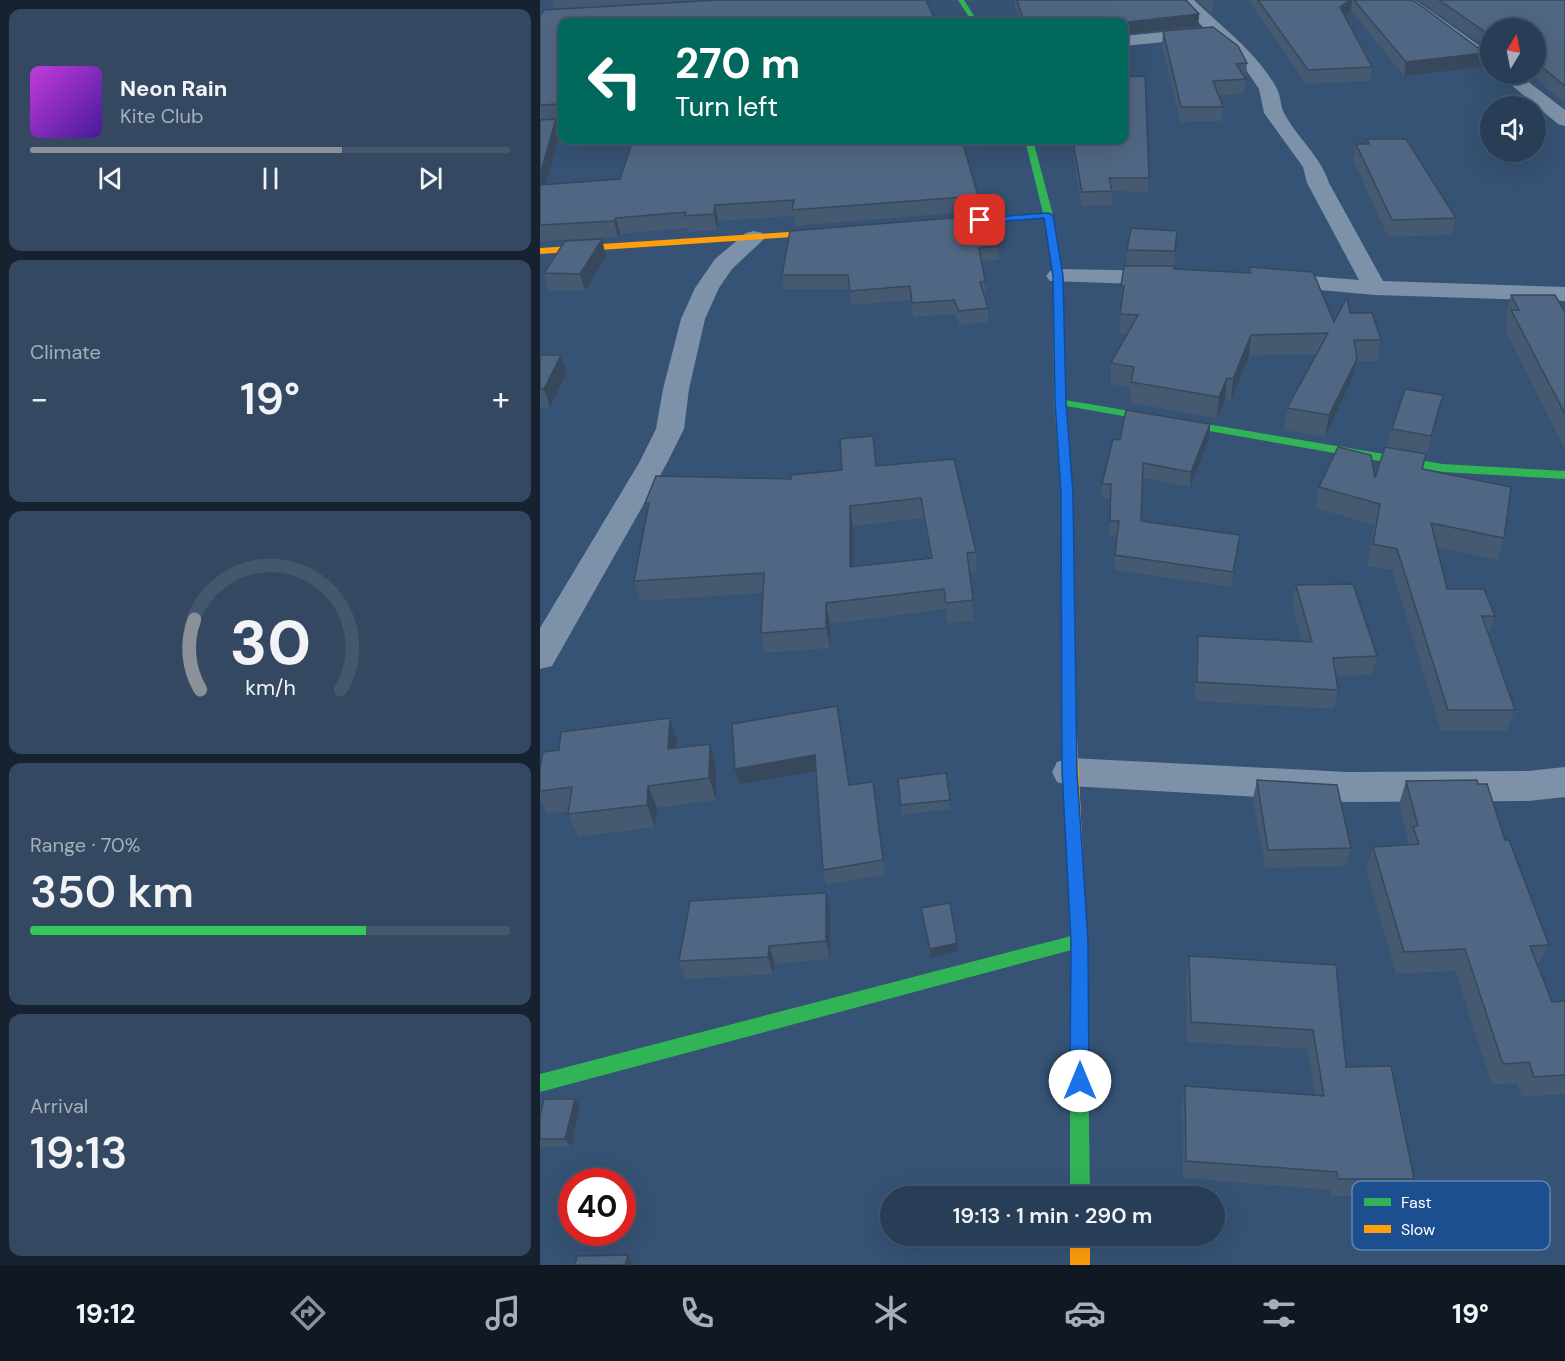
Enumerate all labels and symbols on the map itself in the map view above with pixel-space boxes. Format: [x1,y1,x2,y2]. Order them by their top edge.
north arrow [1480,18,1546,84]
pin [954,194,1005,245]
position arrow [1048,1049,1112,1113]
speed limit sign: 40 [558,1168,636,1246]
legend [1352,1181,1550,1250]
text: Fast [1401,1192,1432,1213]
text: Slow [1401,1219,1435,1240]

